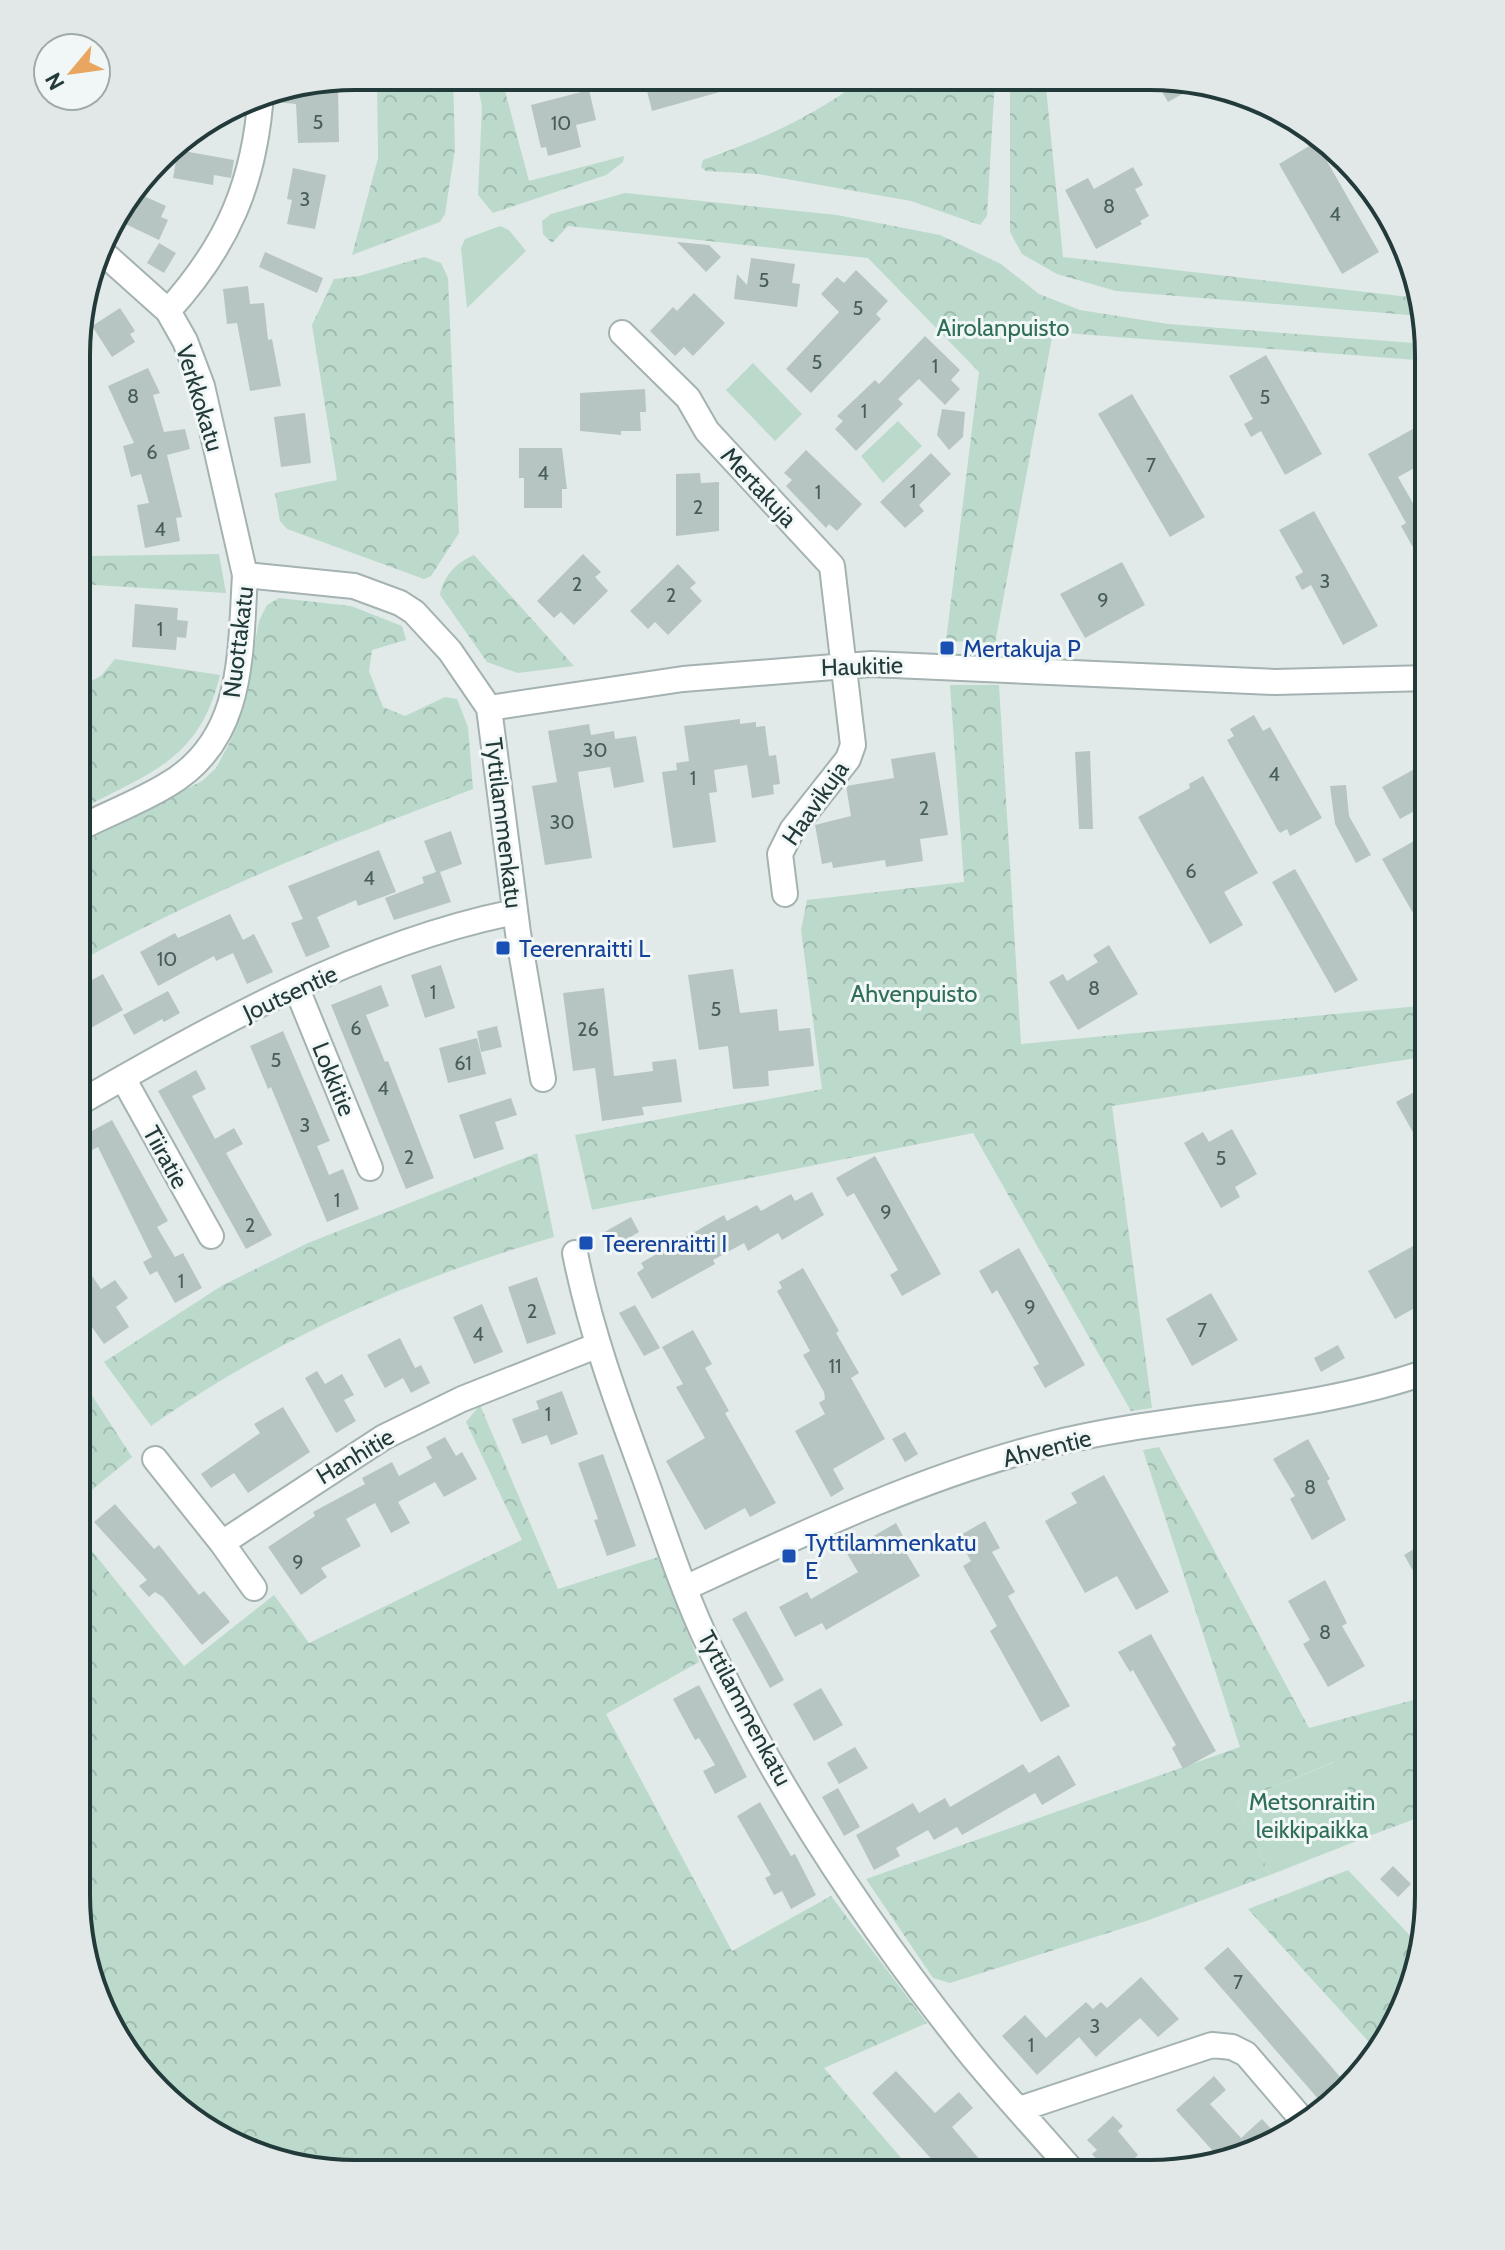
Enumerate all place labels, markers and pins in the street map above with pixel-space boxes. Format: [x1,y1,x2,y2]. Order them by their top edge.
place label: Mertakuja P [963,634,1081,663]
marker: Mertakuja P [938,639,956,657]
place label: Teerenraitti L [519,934,650,963]
marker: Teerenraitti L [494,939,512,957]
place label: Teerenraitti I [602,1229,727,1258]
marker: Teerenraitti I [577,1234,595,1252]
place label: Tyttilammenkatu E [805,1528,977,1585]
marker: Tyttilammenkatu E [780,1547,798,1565]

